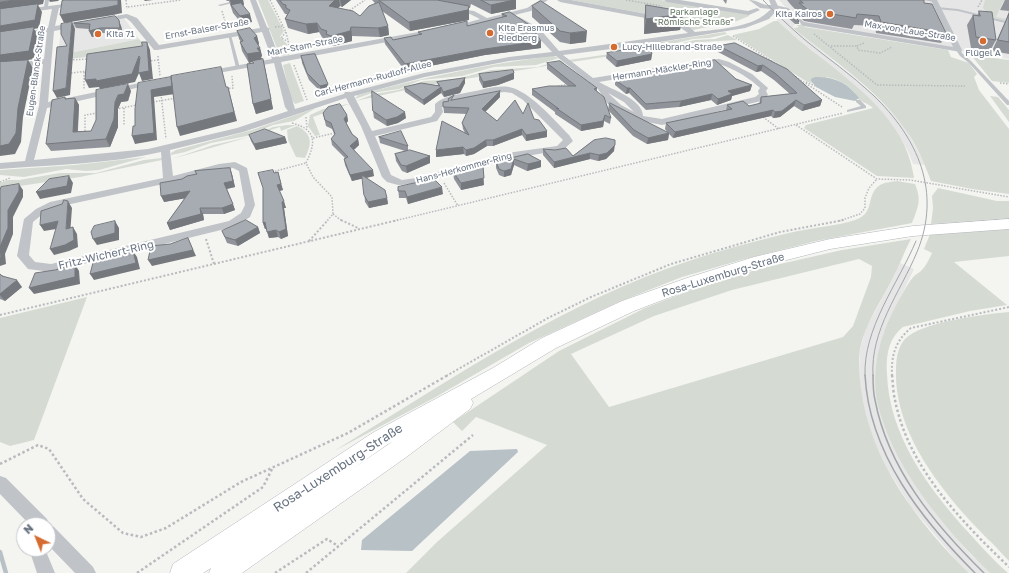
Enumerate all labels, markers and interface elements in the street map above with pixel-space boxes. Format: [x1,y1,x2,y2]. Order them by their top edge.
park label: Parkanlage "Römische Straße" [654,7,734,28]
place label: Kita Kairos [775,9,822,19]
marker: Kita Kairos [825,9,835,19]
street label: Ernst-Balser-Straße [164,16,250,42]
street label: Max-von-Laue-Straße [864,18,956,44]
place label: Kita Erasmus Riedberg [498,23,555,44]
street label: Eugen-Blanck-Straße [24,25,48,117]
marker: Kita Erasmus Riedberg [485,28,495,38]
marker: Kita 71 [93,29,103,39]
place label: Kita 71 [106,29,135,39]
street label: Mart-Stam-Straße [266,33,344,59]
marker: Flügel A [978,36,988,46]
marker: Lucy-Hillebrand-Straße [609,42,619,52]
place label: Lucy-Hillebrand-Straße [622,42,722,52]
place label: Flügel A [965,48,1001,58]
street label: Hermann-Mäckler-Ring [612,57,712,83]
street label: Carl-Hermann-Rudloff-Allee [313,58,433,100]
street label: Hans-Herkommer-Ring [415,150,513,186]
street label: Fritz-Wichert-Ring [57,238,155,272]
street label: Rosa-Luxemburg-Straße [660,250,786,300]
street label: Rosa-Luxemburg-Straße [270,420,406,516]
north arrow [16,517,56,557]
text: N [21,521,36,536]

